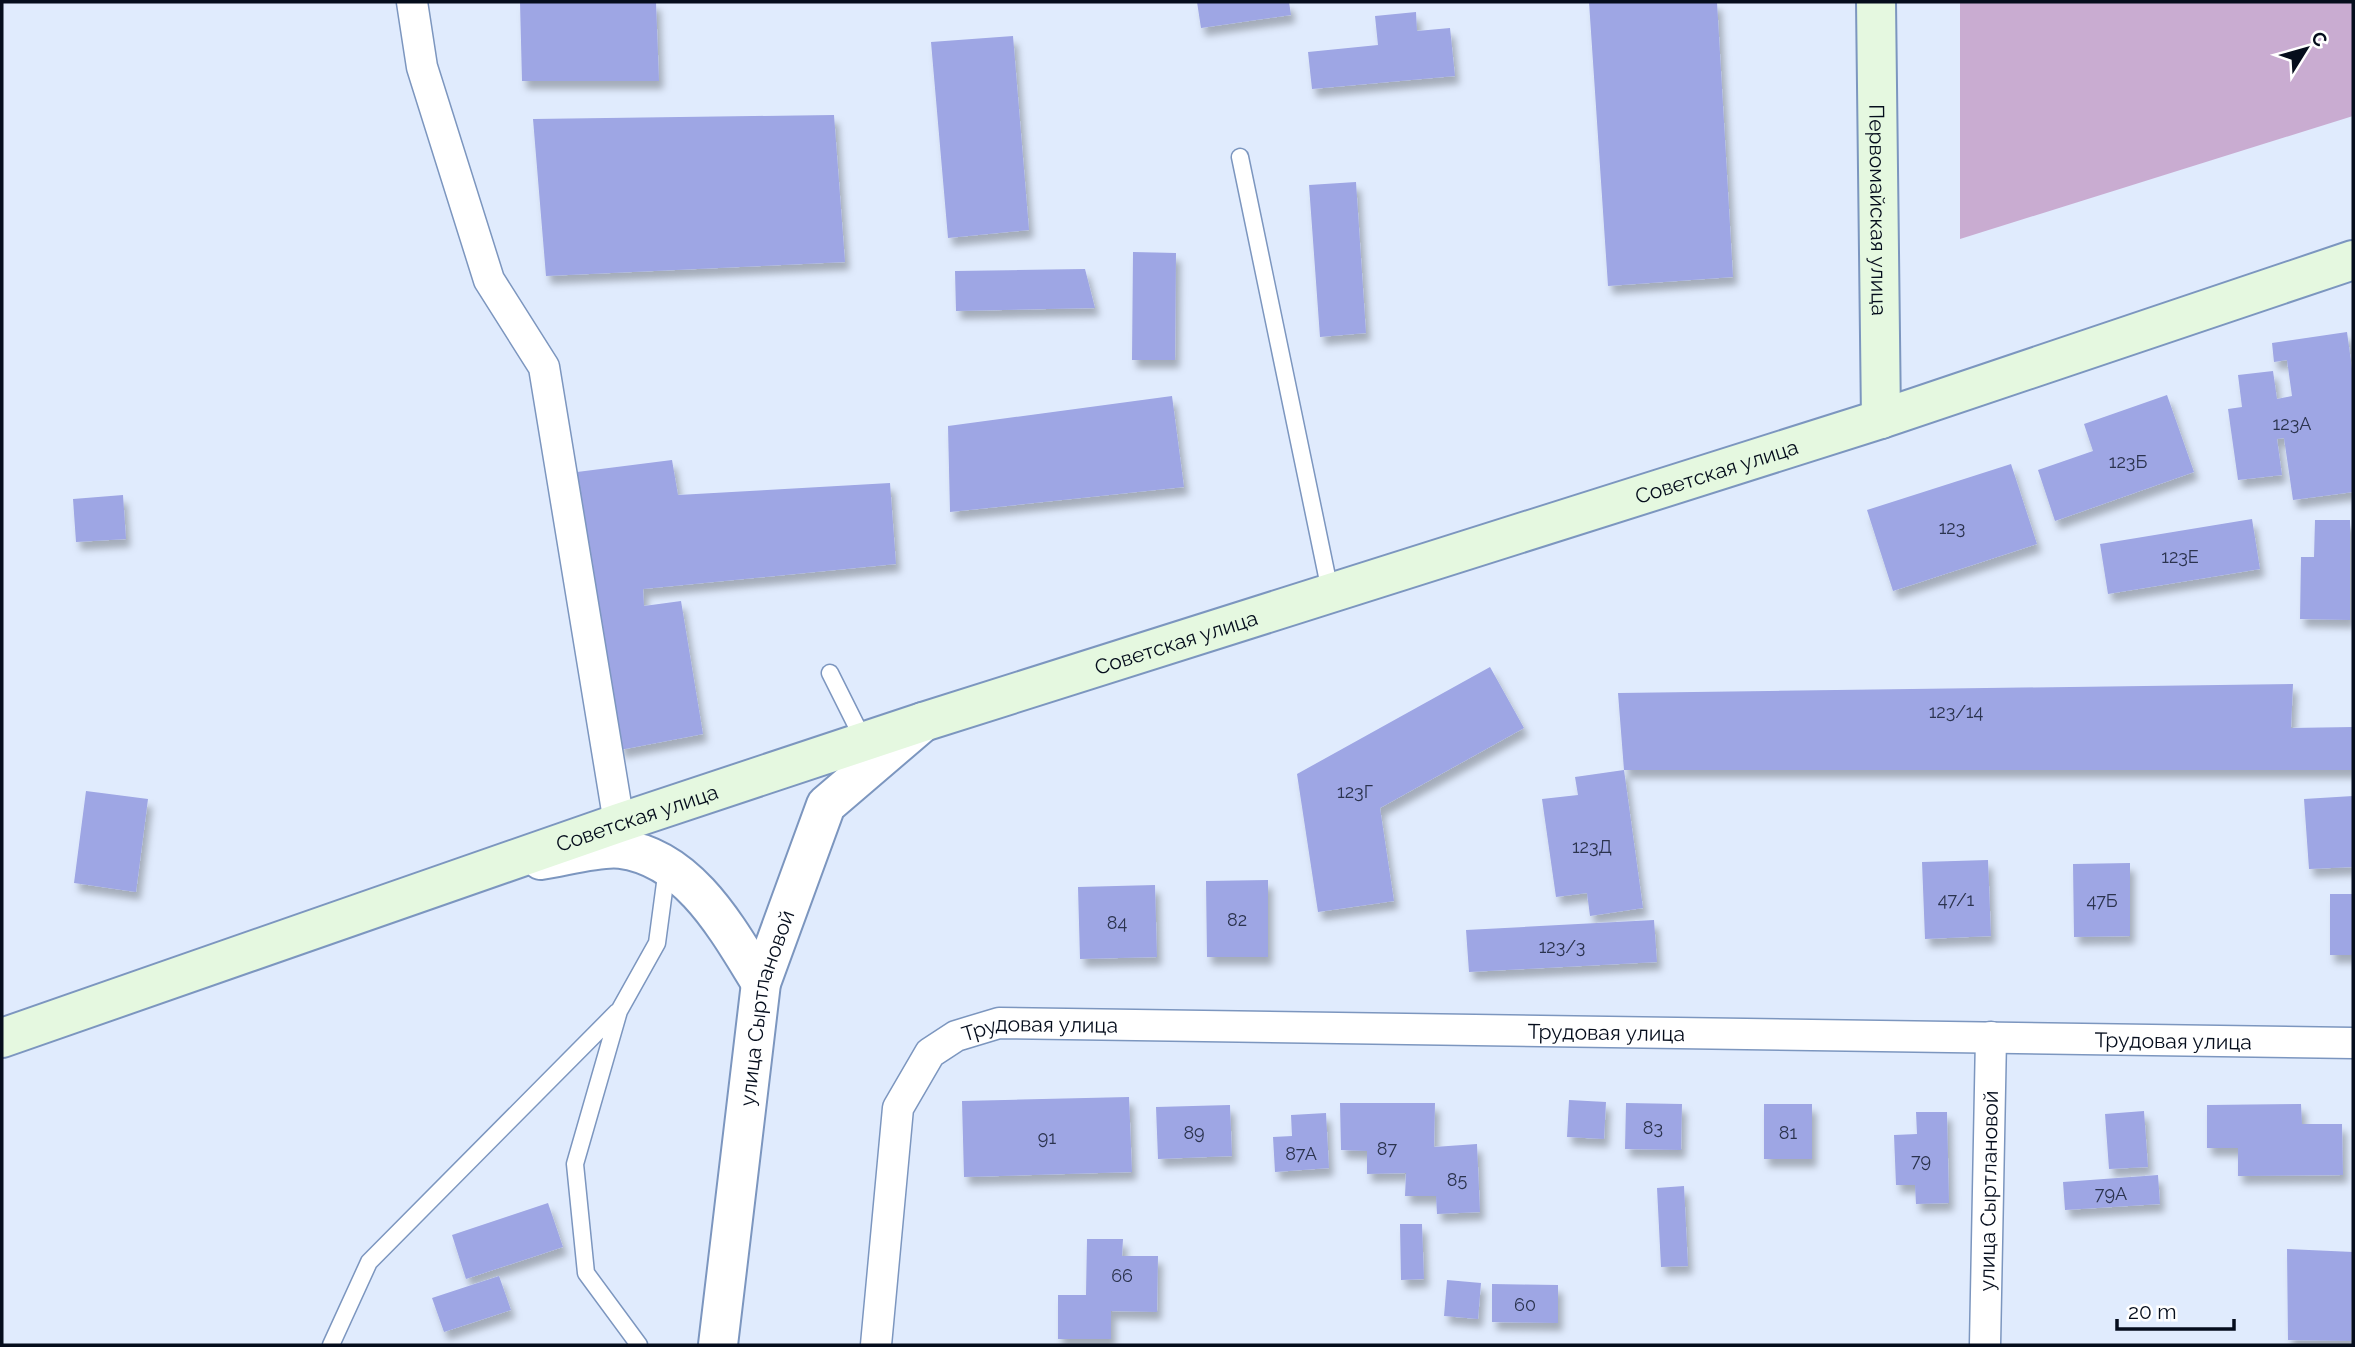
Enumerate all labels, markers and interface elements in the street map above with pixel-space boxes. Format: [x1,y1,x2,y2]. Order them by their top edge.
north arrow [2271,14,2341,84]
text: С [2307,27,2332,51]
street label: Первомайская улица [1865,104,1892,316]
house number: 123А [2273,413,2311,434]
street label: Советская улица [1632,434,1801,508]
house number: 123Б [2109,451,2147,472]
house number: 123 [1939,517,1965,538]
house number: 123Е [2161,546,2199,567]
street label: Советская улица [1091,605,1261,679]
house number: 123/14 [1929,701,1984,722]
street label: Советская улица [552,779,721,857]
house number: 123Г [1337,781,1373,802]
house number: 123Д [1572,836,1612,857]
house number: 47/1 [1938,889,1975,910]
house number: 47Б [2086,890,2118,911]
street label: улица Сыртлановой [734,906,799,1108]
house number: 82 [1227,909,1247,930]
house number: 84 [1107,912,1127,933]
house number: 123/3 [1539,936,1585,957]
street label: Трудовая улица [959,1010,1118,1046]
street label: Трудовая улица [1527,1018,1685,1046]
street label: Трудовая улица [2094,1027,2252,1054]
street label: улица Сыртлановой [1974,1090,2002,1292]
house number: 83 [1643,1117,1663,1138]
house number: 89 [1183,1122,1205,1143]
house number: 81 [1779,1122,1797,1143]
house number: 91 [1038,1127,1056,1148]
house number: 87 [1377,1138,1398,1159]
house number: 87А [1285,1143,1317,1164]
house number: 79 [1911,1150,1931,1171]
house number: 85 [1447,1169,1467,1190]
house number: 79А [2095,1183,2127,1204]
house number: 66 [1111,1265,1133,1286]
scale bar [2117,1288,2234,1332]
house number: 60 [1514,1294,1536,1315]
text: 20 m [2128,1299,2176,1324]

